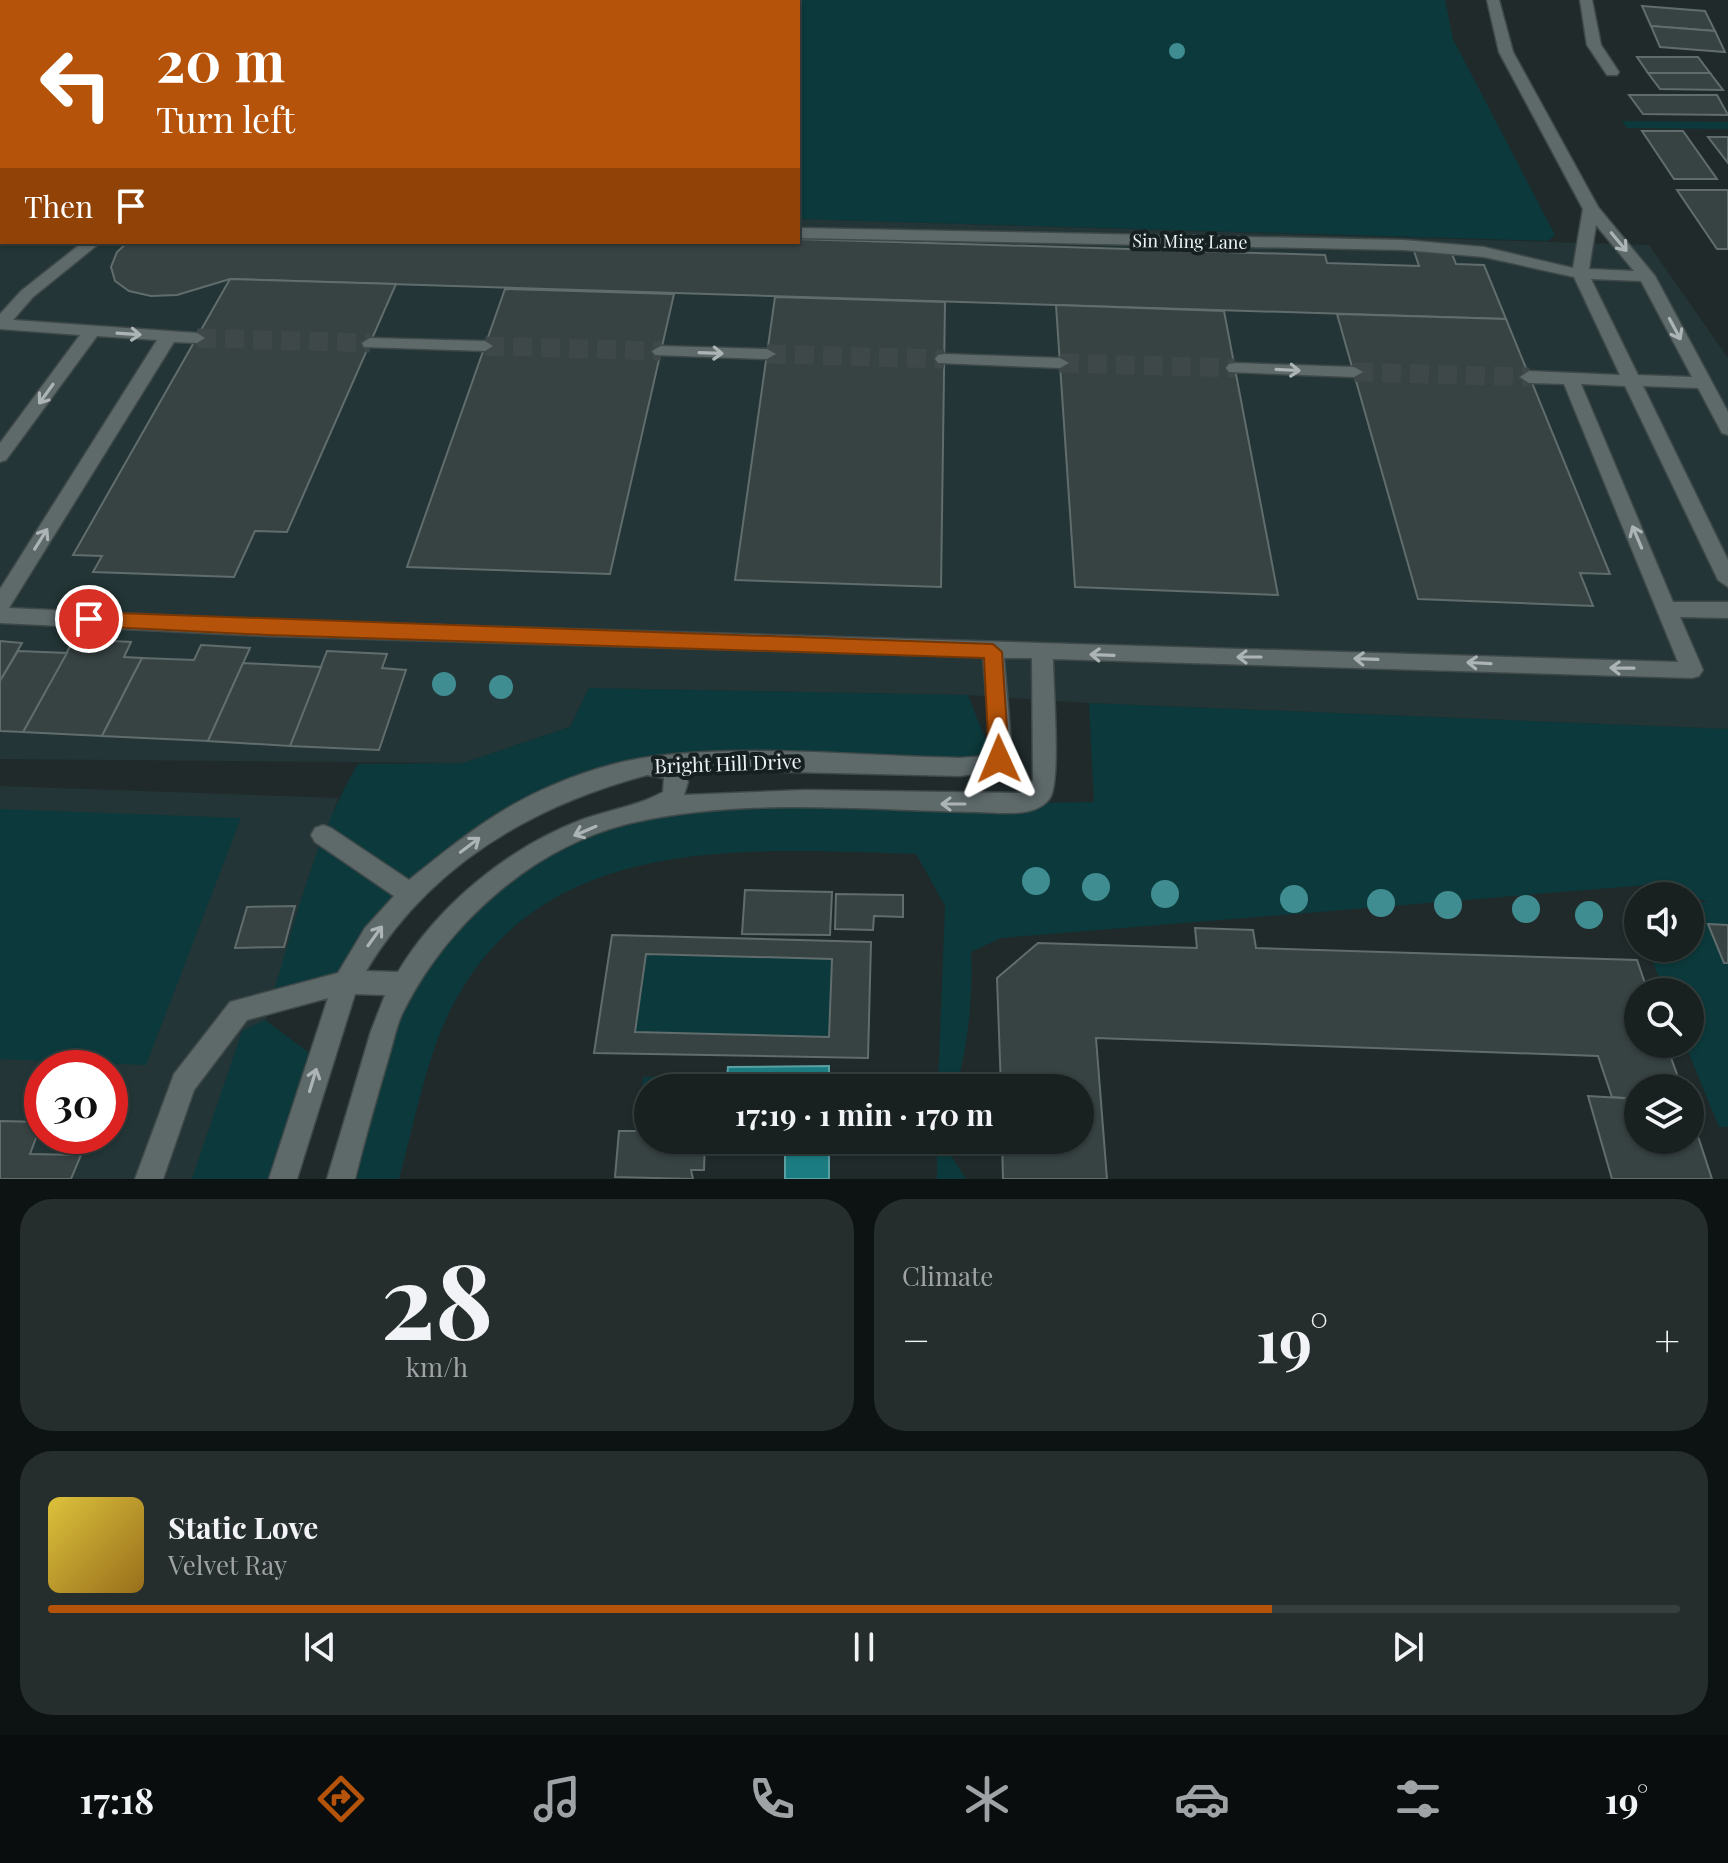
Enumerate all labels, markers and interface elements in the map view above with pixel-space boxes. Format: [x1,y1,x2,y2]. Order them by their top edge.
text: 20 m [156,22,285,97]
icon: left [24,32,128,136]
text: Turn left [156,94,295,142]
icon: arrive [109,184,153,228]
text: Then [24,186,93,226]
street label: Sin Ming Lane [1132,228,1248,254]
one-way arrow [1610,231,1628,252]
one-way arrow [1668,317,1684,341]
one-way arrow [116,327,142,342]
one-way arrow [697,345,724,360]
one-way arrow [1274,362,1301,377]
one-way arrow [37,382,54,404]
one-way arrow [1629,525,1644,550]
one-way arrow [33,529,50,551]
pin [55,585,123,653]
icon: arrive [67,597,111,641]
one-way arrow [1089,647,1116,662]
one-way arrow [1236,649,1263,665]
one-way arrow [1353,651,1380,666]
one-way arrow [1466,655,1493,670]
one-way arrow [1609,660,1636,676]
position arrow [957,717,1041,801]
street label: Bright Hill Drive [654,746,802,779]
one-way arrow [940,796,967,812]
one-way arrow [573,825,598,840]
one-way arrow [459,836,480,853]
map controls [1624,882,1704,1154]
button: sound [1624,882,1704,962]
one-way arrow [367,926,384,947]
button: search [1624,978,1704,1058]
speed limit sign: 30 [24,1050,128,1154]
one-way arrow [306,1068,321,1094]
button: layers [1624,1074,1704,1154]
text: 17:19 · 1 min · 170 m [735,1094,993,1134]
text: 28 [381,1227,493,1366]
text: Climate [902,1258,993,1293]
text: 19° [1256,1298,1329,1378]
text: − [902,1309,930,1368]
text: + [1654,1309,1680,1368]
text: km/h [406,1349,468,1384]
text: Static Love [168,1507,318,1547]
text: Velvet Ray [168,1547,287,1582]
icon: previous [298,1625,342,1669]
icon: pause [842,1625,886,1669]
icon: next [1386,1625,1430,1669]
icon: directions [313,1771,369,1827]
icon: music [529,1771,585,1827]
icon: phone [744,1771,800,1827]
icon: climate [959,1771,1015,1827]
icon: car [1174,1771,1230,1827]
icon: filters [1390,1771,1446,1827]
text: 17:18 [80,1775,154,1823]
text: 19° [1605,1775,1648,1823]

